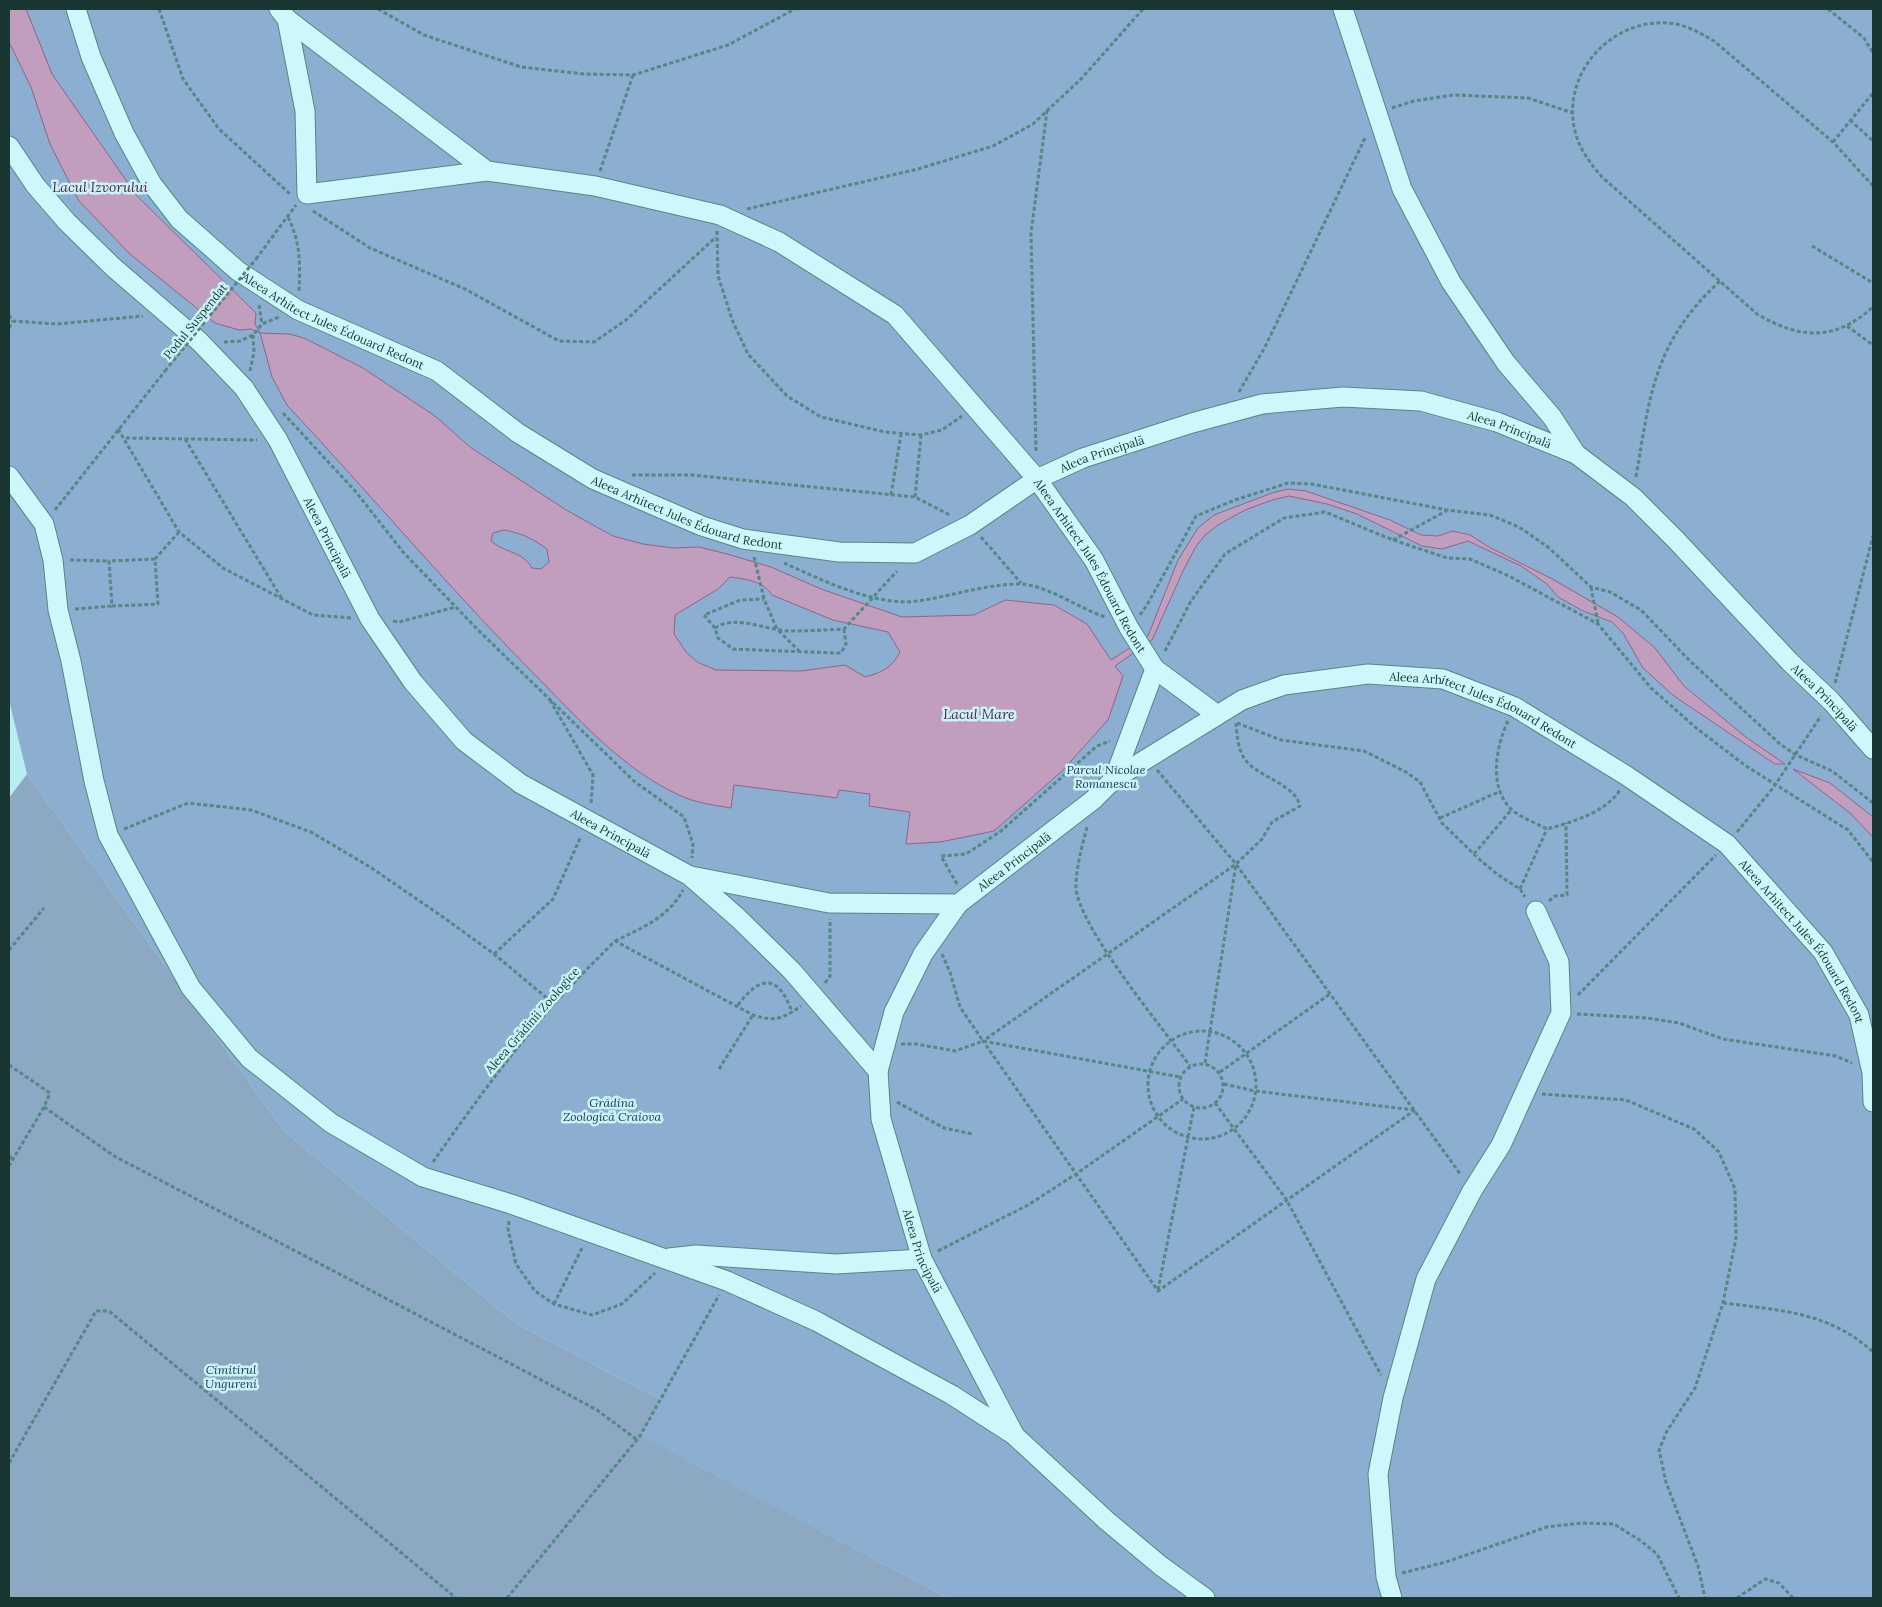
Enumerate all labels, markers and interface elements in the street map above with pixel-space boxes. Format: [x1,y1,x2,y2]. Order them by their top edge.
water label: Lacul Izvorului [52,178,148,196]
street label: Aleea Arhitect Jules Édouard Redont [239,268,427,372]
street label: Podul Suspendat [160,280,230,362]
street label: Aleea Principală [1465,406,1554,451]
street label: Aleea Principală [1056,431,1146,476]
street label: Aleea Arhitect Jules Édouard Redont [588,471,784,552]
street label: Aleea Arhitect Jules Édouard Redont [1031,474,1150,655]
street label: Aleea Principală [300,493,355,580]
street label: Aleea Principală [1788,659,1861,734]
street label: Aleea Arhitect Jules Édouard Redont [1388,668,1580,751]
water label: Lacul Mare [943,705,1015,723]
park label: Parcul Nicolae Romanescu [1067,762,1146,791]
street label: Aleea Principală [567,805,653,861]
street label: Aleea Principală [973,828,1054,895]
street label: Aleea Arhitect Jules Édouard Redont [1736,855,1868,1025]
street label: Aleea Grădinii Zoologice [481,963,583,1077]
park label: Grădina Zoologică Craiova [563,1095,661,1124]
street label: Aleea Principală [900,1206,946,1295]
park label: Cimitirul Ungureni [205,1362,257,1391]

